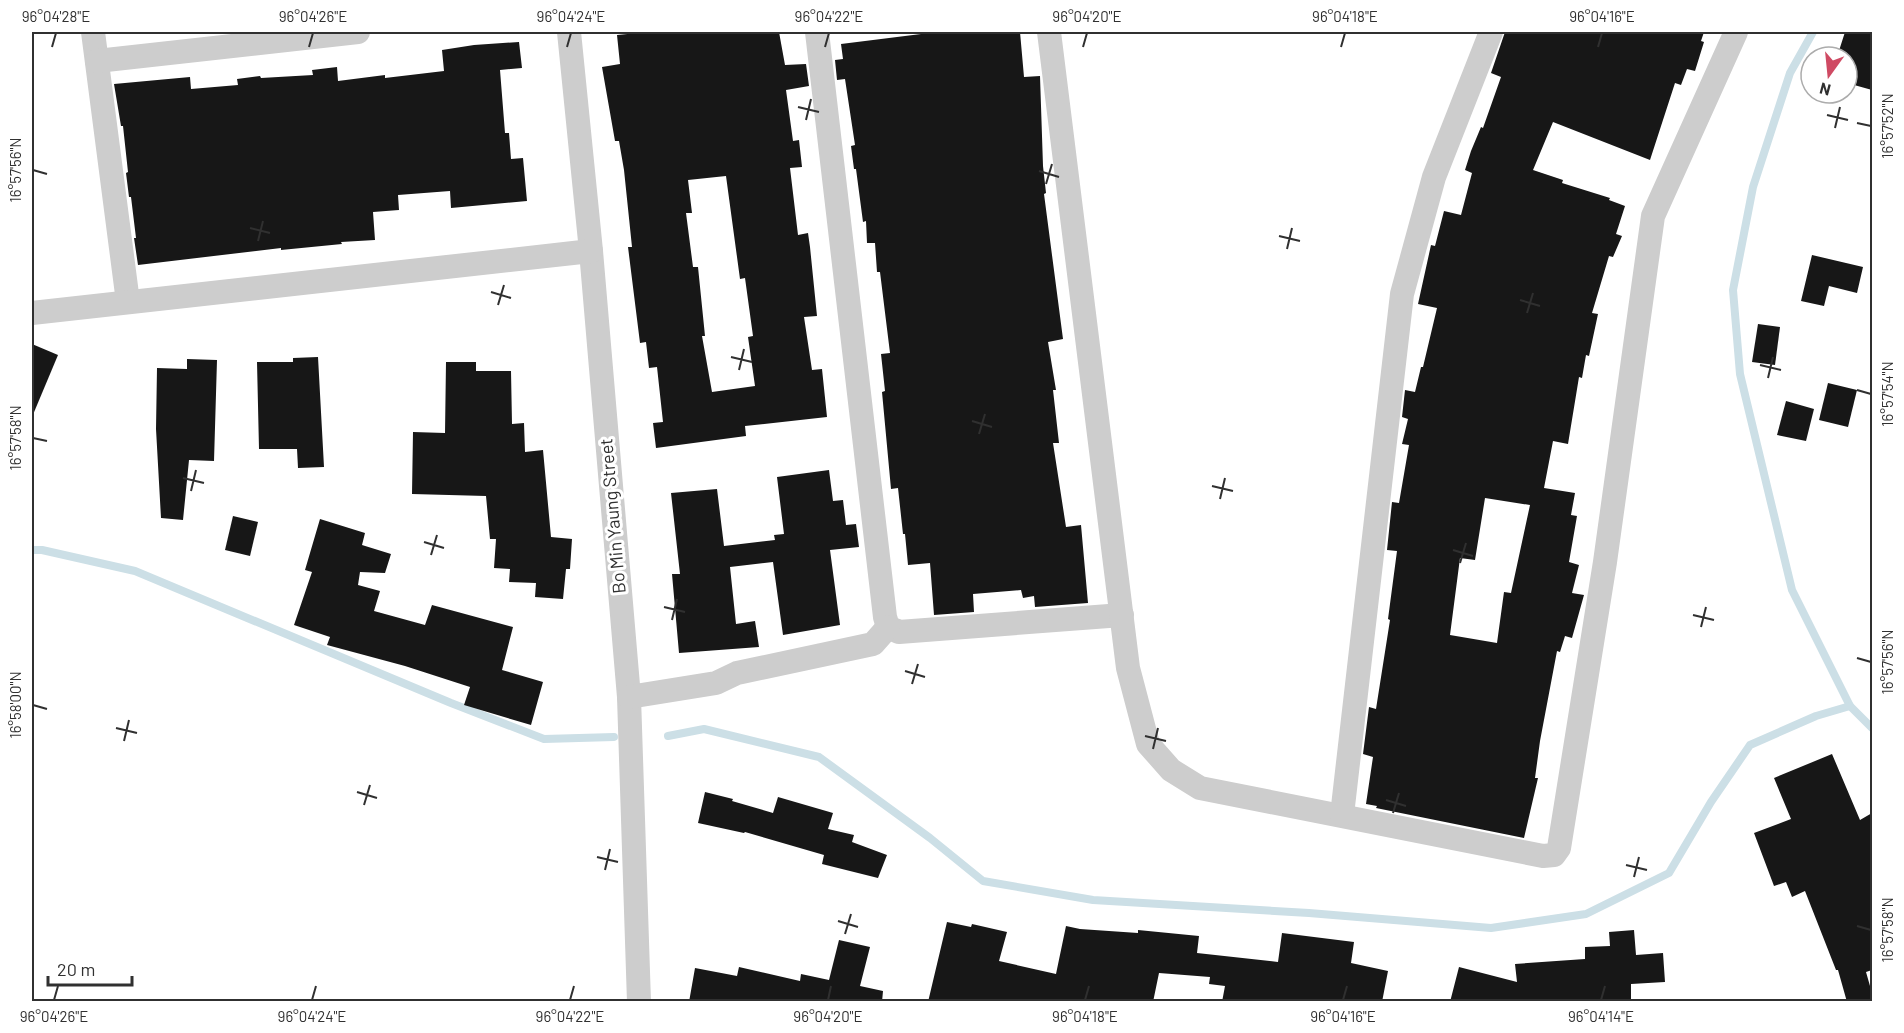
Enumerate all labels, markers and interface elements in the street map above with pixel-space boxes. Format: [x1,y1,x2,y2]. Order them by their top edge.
text: 96°04'28"E [22,7,90,25]
text: 96°04'26"E [279,7,347,25]
text: 96°04'24"E [537,7,605,25]
text: 96°04'22"E [795,7,863,25]
text: 96°04'20"E [1052,7,1122,25]
text: 96°04'18"E [1312,7,1378,25]
text: 96°04'16"E [1569,7,1635,25]
north arrow [1799,45,1859,105]
text: N [1817,79,1833,101]
text: 16°57'52"N [1878,93,1896,159]
text: 16°57'56"N [6,138,24,203]
text: 16°57'54"N [1878,361,1896,427]
text: 16°57'58"N [6,405,24,471]
street label: Bo Min Yaung Street [594,438,630,595]
text: 16°57'56"N [1878,630,1896,695]
text: 16°58'00"N [6,671,24,739]
text: 16°57'58"N [1878,897,1896,963]
scale bar [48,949,132,987]
text: 20 m [57,958,95,980]
text: 96°04'26"E [20,1007,88,1025]
text: 96°04'24"E [278,1007,346,1025]
text: 96°04'22"E [536,1007,604,1025]
text: 96°04'20"E [793,1007,863,1025]
text: 96°04'18"E [1052,1007,1118,1025]
text: 96°04'16"E [1310,1007,1376,1025]
text: 96°04'14"E [1568,1007,1634,1025]

